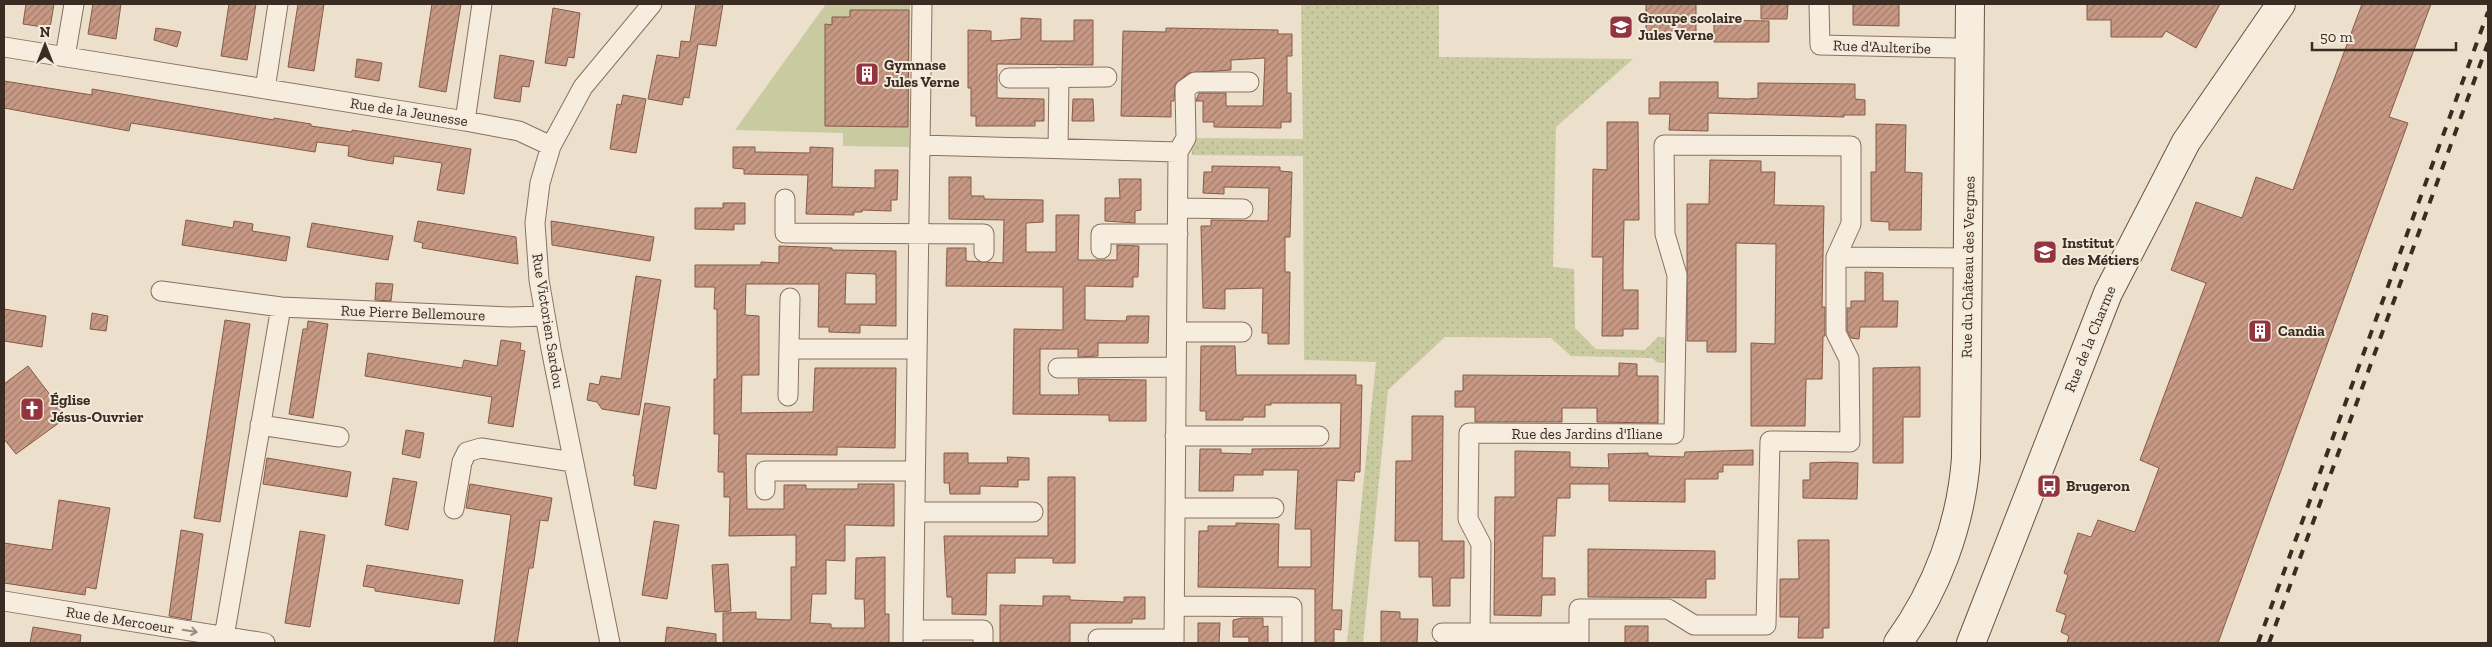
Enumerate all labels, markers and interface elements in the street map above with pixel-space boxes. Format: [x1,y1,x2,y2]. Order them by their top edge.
place label: Groupe scolaire Jules Verne [1638,9,1742,44]
school or university icon: Groupe scolaire Jules Verne [1608,14,1634,40]
north arrow [20,20,70,70]
scale bar [2312,20,2456,52]
text: N [40,24,51,41]
text: 50 m [2320,28,2353,46]
street label: Rue d'Aulteribe [1833,36,1931,58]
place label: Gymnase Jules Verne [884,56,960,91]
building icon: Gymnase Jules Verne [854,61,880,87]
street label: Rue de la Jeunesse [349,94,469,130]
street label: Rue du Château des Vergnes [1957,176,1979,358]
place label: Institut des Métiers [2062,234,2139,269]
school or university icon: Institut des Métiers [2032,239,2058,265]
street label: Rue Victorien Sardou [528,252,568,391]
street label: Rue de la Charme [2060,283,2120,395]
street label: Rue Pierre Bellemoure [340,301,486,325]
building icon: Candia [2247,318,2273,344]
place label: Candia [2278,322,2325,340]
place label: Église Jésus-Ouvrier [50,391,144,426]
church icon: Église Jésus-Ouvrier [19,396,45,422]
street label: Rue des Jardins d'Iliane [1512,425,1662,443]
bus stop icon: Brugeron [2036,473,2062,499]
place label: Brugeron [2066,477,2130,495]
street label: Rue de Mercoeur [65,603,175,637]
one-way arrow [182,627,198,637]

